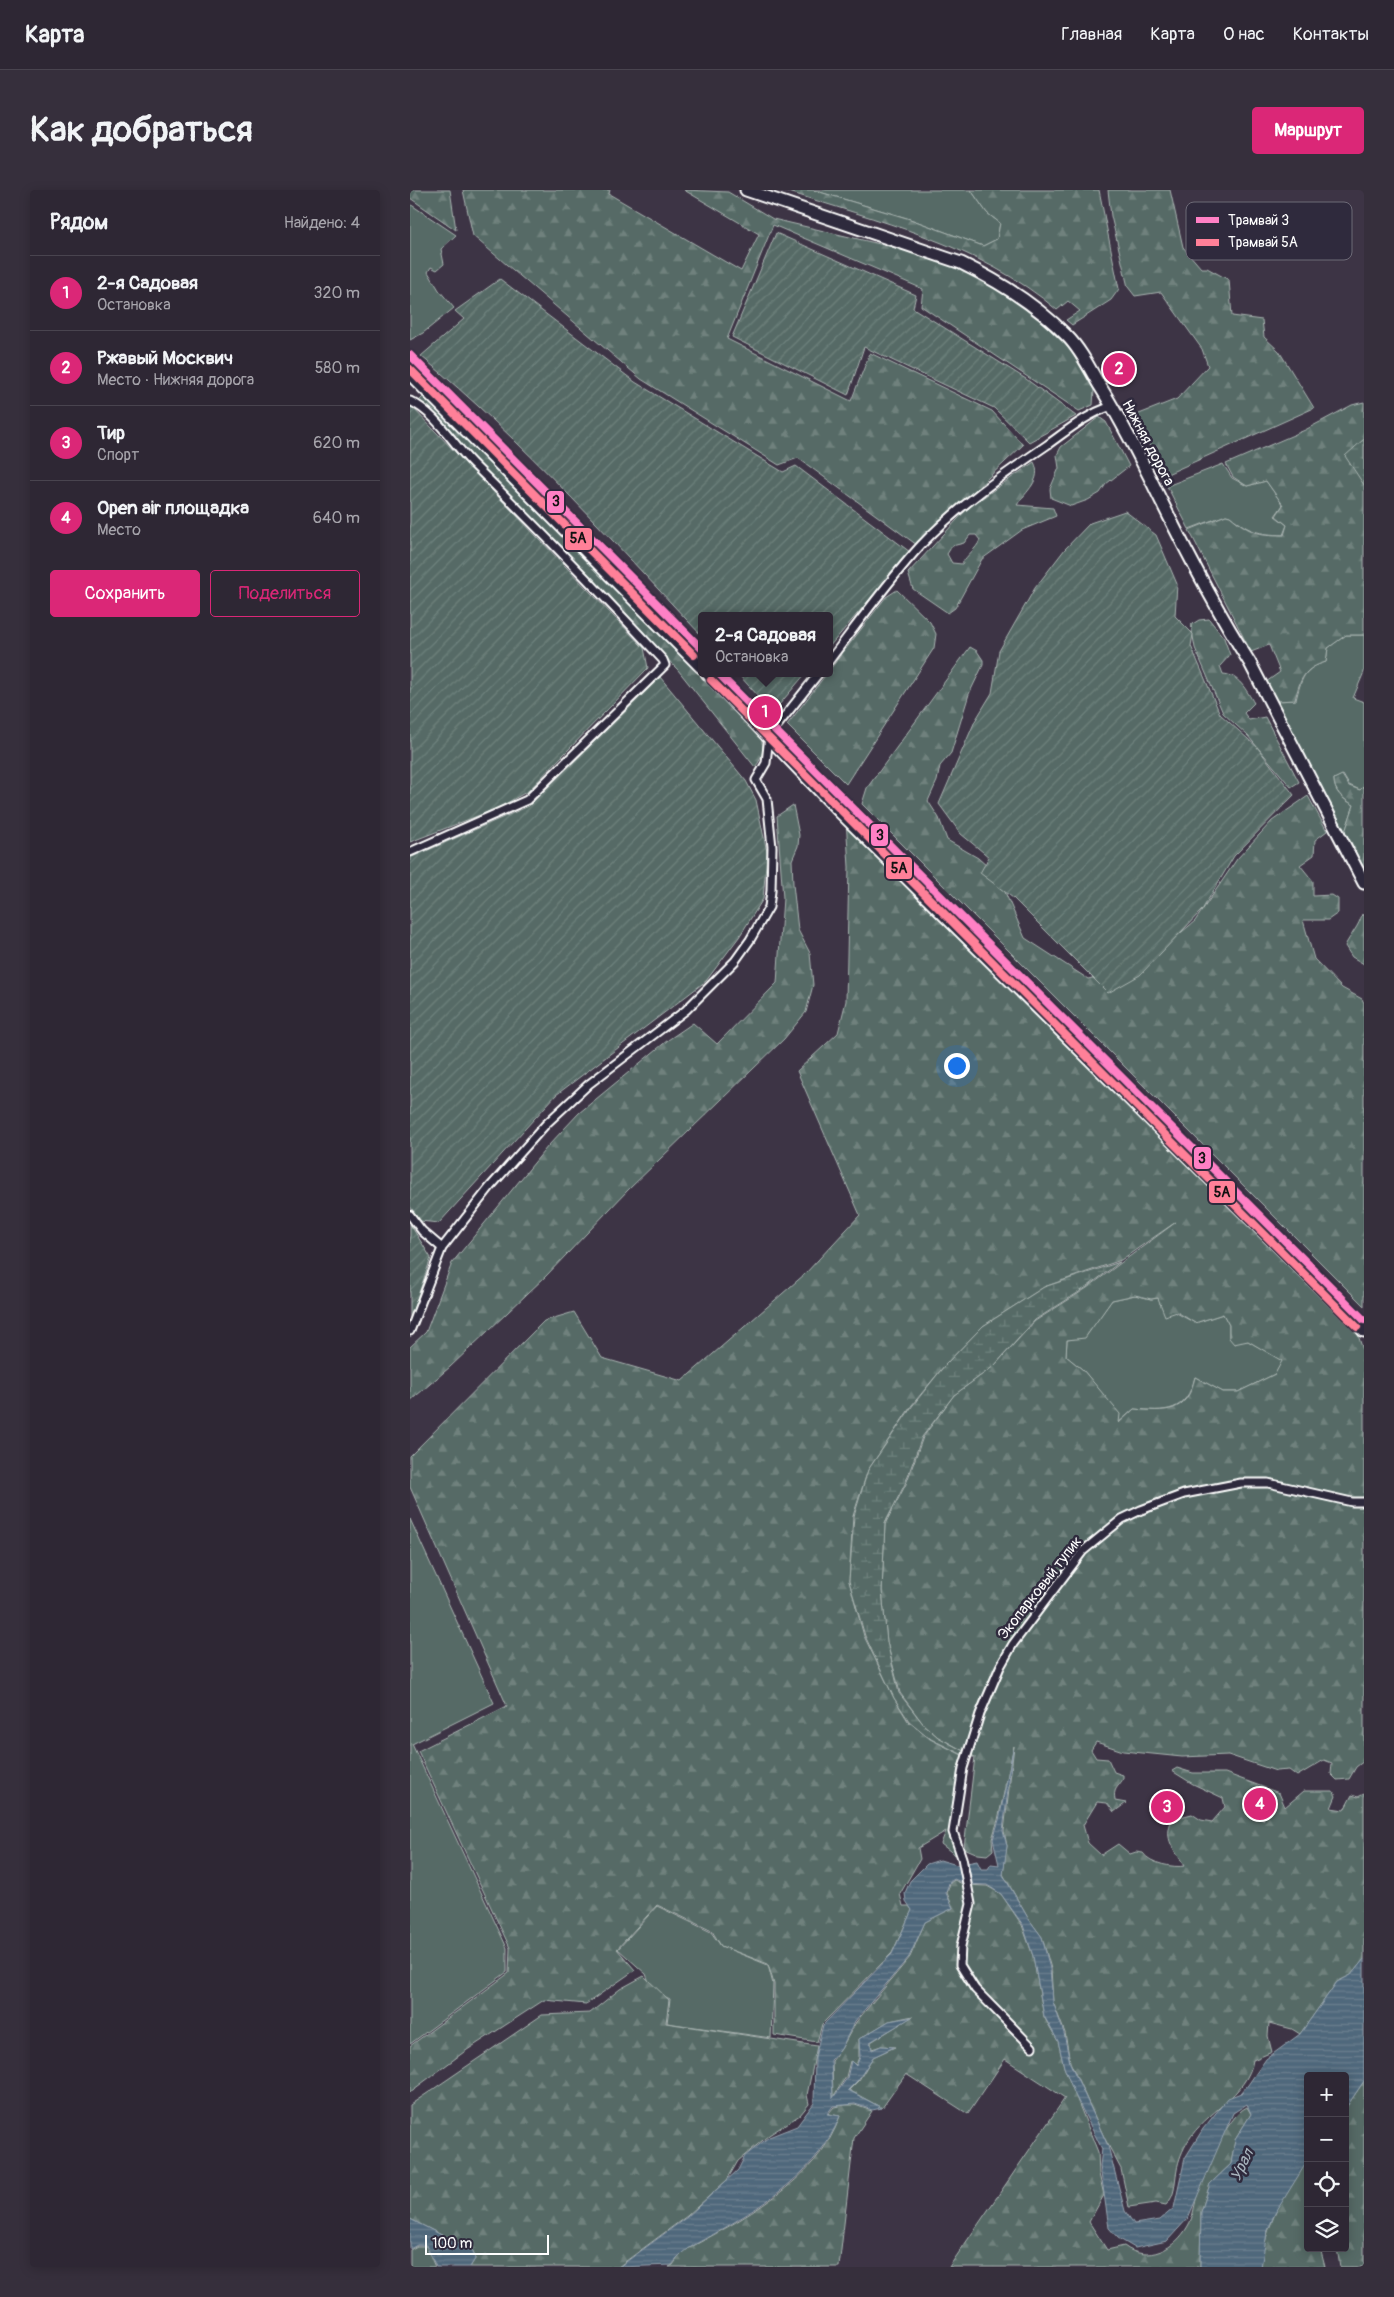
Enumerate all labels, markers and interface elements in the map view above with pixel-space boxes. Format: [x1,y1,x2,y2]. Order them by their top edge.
text: Карта [25,20,84,49]
text: Главная [1061,23,1122,46]
text: Карта [1150,23,1195,46]
text: О нас [1223,23,1265,46]
text: Контакты [1293,23,1369,46]
button: Маршрут [1252,107,1364,154]
text: Как добраться [30,108,253,152]
legend [1186,202,1352,260]
text: Рядом [50,209,108,236]
text: Трамвай 3 [1228,212,1289,229]
text: Найдено: 4 [284,213,360,233]
text: Трамвай 5А [1228,234,1298,251]
text: 2-я Садовая [97,271,198,295]
text: 1 [63,283,69,303]
text: 320 m [314,283,360,303]
text: Остановка [97,295,171,315]
text: Ржавый Москвич [97,346,233,370]
pin: 2 [1103,350,1135,388]
text: 2 [62,358,70,378]
text: 580 m [315,358,360,378]
text: Место · Нижняя дорога [97,370,254,390]
street label: Нижняя дорога [1117,397,1179,489]
text: Тир [97,421,125,445]
text: 3 [62,433,70,453]
text: 620 m [313,433,360,453]
text: Спорт [97,445,139,465]
line badge: 3 [546,490,565,514]
text: 3 [552,493,560,510]
text: Open air площадка [97,496,249,520]
text: 4 [61,508,71,528]
text: 640 m [313,508,360,528]
text: Место [97,520,141,540]
line badge: 5А [564,527,593,551]
text: 5А [570,530,586,547]
button: Сохранить [50,570,200,617]
button: Поделиться [210,570,360,617]
popup [698,612,833,677]
text: 2-я Садовая [715,623,816,647]
text: Остановка [715,647,789,667]
pin: 1 [749,693,781,731]
line badge: 3 [870,823,889,847]
text: 3 [876,827,884,844]
line badge: 5А [885,856,913,880]
text: 5А [891,860,907,877]
your location [944,1053,970,1079]
line badge: 3 [1193,1146,1212,1170]
text: 3 [1198,1150,1206,1167]
line badge: 5А [1208,1180,1236,1204]
text: 5А [1214,1184,1230,1201]
street label: Экопарковый тупик [994,1532,1086,1643]
pin: 4 [1244,1785,1276,1823]
pin: 3 [1151,1788,1183,1826]
map controls [1304,2072,1349,2252]
button: + [1304,2072,1349,2117]
button: − [1304,2117,1349,2162]
water label: Урал [1226,2144,1259,2184]
button: locate [1304,2162,1349,2207]
button: layers [1304,2207,1349,2252]
scale bar [425,2232,549,2255]
text: 100 m [432,2235,472,2252]

